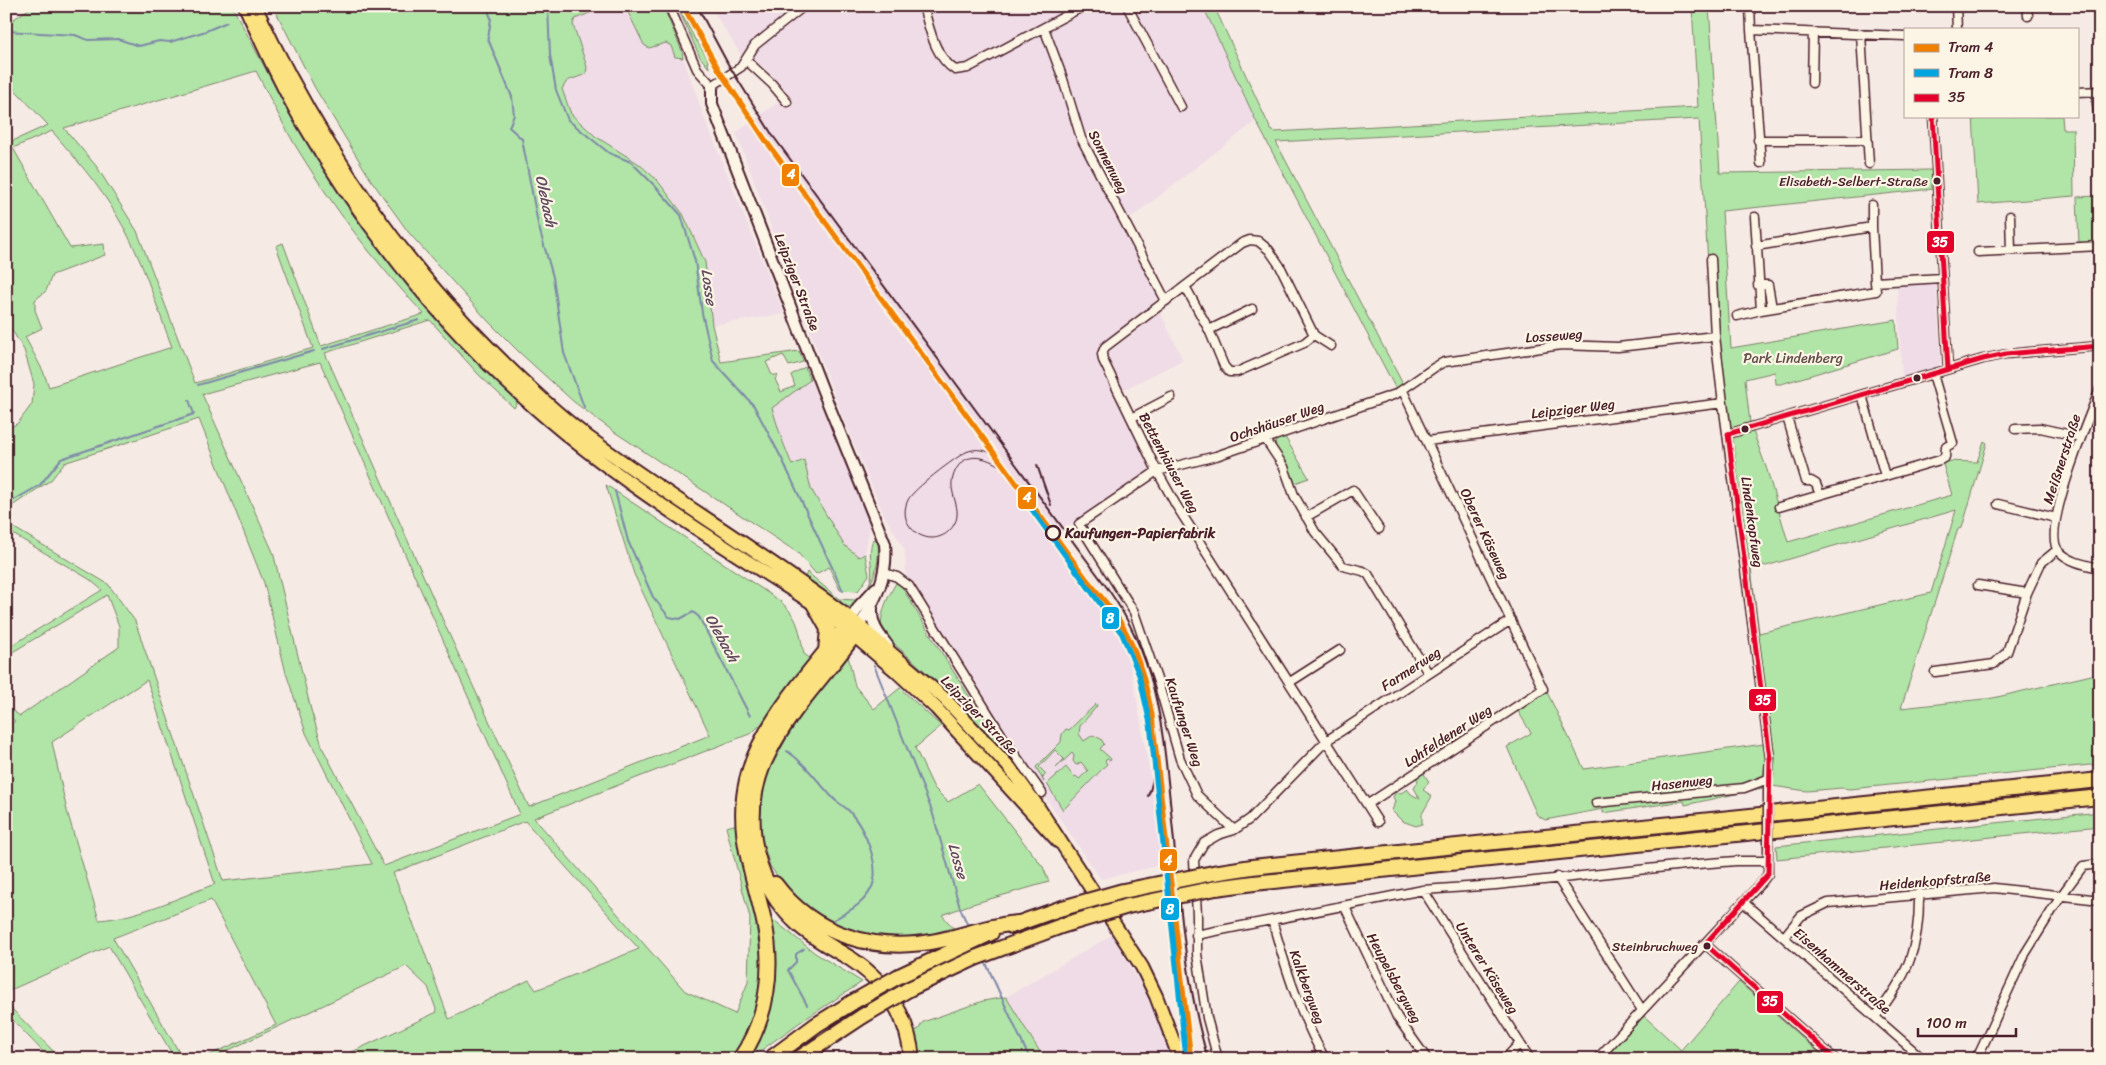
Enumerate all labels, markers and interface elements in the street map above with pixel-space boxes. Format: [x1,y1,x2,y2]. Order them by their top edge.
legend [1904,28,2078,118]
text: Tram 4 [1948,34,1993,60]
text: Tram 8 [1948,60,1993,86]
text: 35 [1948,84,1965,110]
street label: Sonnenweg [1081,125,1135,199]
text: 4 [786,162,796,187]
line badge: 4 [781,163,800,187]
place label: Elisabeth-Selbert-Straße [1779,170,1928,193]
water label: Olebach [528,173,564,231]
marker: Elisabeth-Selbert-Straße [1932,176,1942,186]
street label: Leipziger Straße [767,229,827,335]
line badge: 35 [1926,230,1955,254]
text: 35 [1931,230,1949,255]
water label: Losse [694,267,725,308]
street label: Losseweg [1525,322,1583,350]
park label: Park Lindenberg [1743,346,1843,371]
unlabelled marker [1912,373,1922,383]
street label: Leipziger Weg [1530,391,1616,427]
street label: Ochshäuser Weg [1226,394,1328,450]
street label: Bettenhäuser Weg [1132,408,1206,518]
street label: Meißnerstraße [2036,411,2088,507]
unlabelled marker [1740,424,1750,434]
street label: Lindenkopfweg [1733,475,1771,569]
street label: Oberer Käseweg [1453,484,1517,584]
text: 4 [1022,485,1032,510]
line badge: 4 [1017,486,1037,510]
place label: Kaufungen-Papierfabrik [1064,521,1216,546]
marker: Kaufungen-Papierfabrik [1045,525,1061,541]
line badge: 8 [1101,606,1120,630]
text: 8 [1105,606,1115,631]
water label: Olebach [698,609,747,668]
street label: Farmerweg [1376,640,1446,698]
street label: Leipziger Straße [934,669,1024,761]
street label: Kaufunger Weg [1158,674,1210,770]
line badge: 35 [1748,688,1777,712]
text: 35 [1754,688,1772,713]
street label: Lohfeldener Weg [1399,698,1497,774]
street label: Hasenweg [1650,767,1714,799]
water label: Losse [941,840,976,883]
line badge: 4 [1159,848,1178,872]
text: 4 [1163,848,1173,873]
street label: Heidenkopfstraße [1878,864,1992,898]
line badge: 8 [1160,897,1180,921]
text: 8 [1165,897,1175,922]
street label: Unterer Käseweg [1449,917,1525,1019]
street label: Eisenhammerstraße [1787,921,1897,1021]
street label: Heupelsbergweg [1359,928,1429,1028]
place label: Steinbruchweg [1612,935,1698,958]
marker: Steinbruchweg [1702,941,1712,951]
street label: Kalkbergweg [1282,946,1332,1028]
text: 35 [1761,989,1779,1014]
line badge: 35 [1756,990,1784,1014]
scale bar [1918,1005,2016,1037]
text: 100 m [1926,1010,1967,1036]

